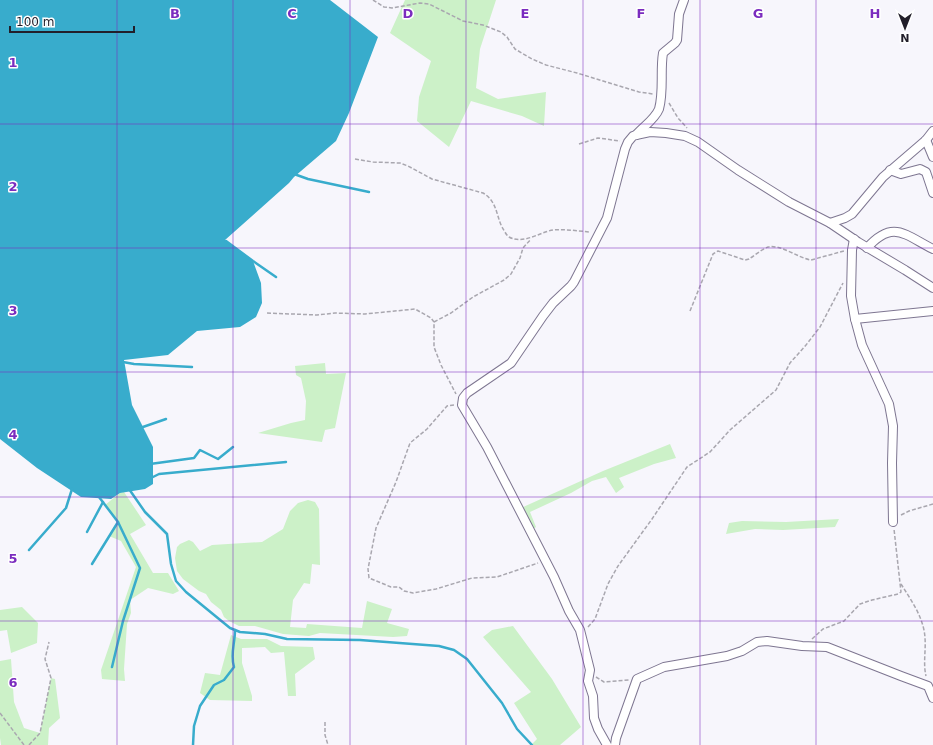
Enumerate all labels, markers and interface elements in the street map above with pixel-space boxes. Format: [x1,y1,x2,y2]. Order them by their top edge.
text: B [170,6,180,21]
text: C [287,6,297,21]
text: D [403,6,414,21]
text: E [521,6,529,21]
text: F [637,6,645,21]
text: G [753,6,763,21]
text: H [870,6,880,21]
scale bar [10,8,134,34]
north arrow [885,8,925,48]
text: 100 m [16,15,54,29]
text: N [900,31,910,44]
text: 1 [8,55,18,70]
text: 2 [8,179,18,194]
text: 3 [8,303,18,318]
text: 4 [8,427,18,442]
text: 5 [8,551,18,566]
text: 6 [8,675,18,690]

